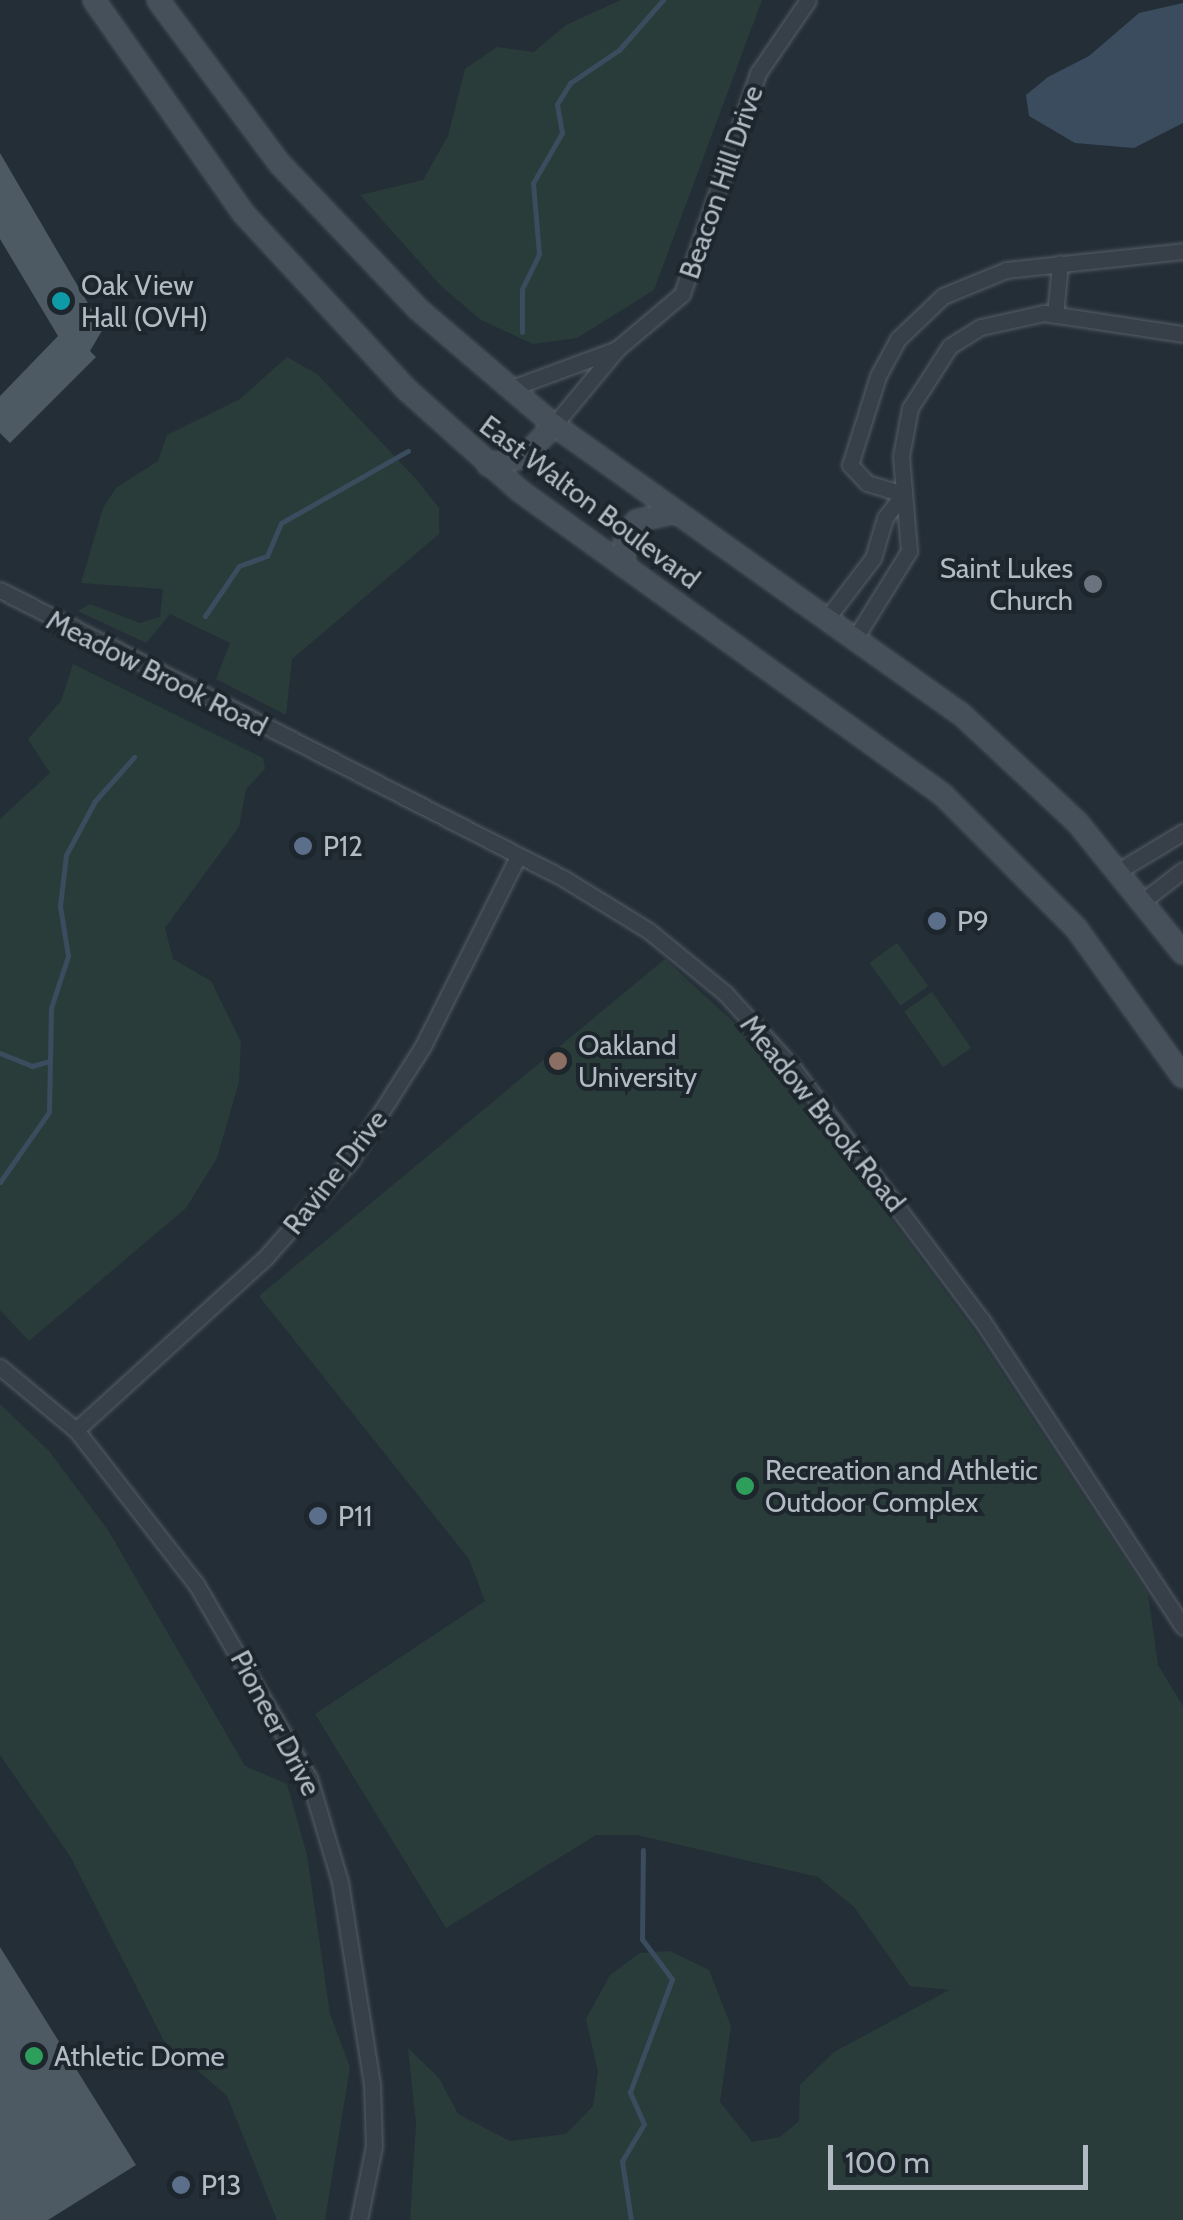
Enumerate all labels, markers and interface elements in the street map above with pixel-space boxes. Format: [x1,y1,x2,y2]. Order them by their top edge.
street label: Beacon Hill Drive [672,81,770,283]
place label: Oak View Hall (OVH) [81,268,208,334]
marker: Oak View Hall (OVH) [50,290,72,312]
street label: East Walton Boulevard [473,408,707,596]
place label: Saint Lukes Church [940,551,1073,617]
marker: Saint Lukes Church [1082,573,1104,595]
street label: Meadow Brook Road [41,603,273,743]
place label: P12 [323,829,363,863]
marker: P12 [292,835,314,857]
place label: P9 [957,904,989,938]
marker: P9 [926,910,948,932]
street label: Meadow Brook Road [733,1008,913,1218]
place label: Oakland University [578,1028,697,1094]
marker: Oakland University [547,1050,569,1072]
street label: Ravine Drive [276,1103,394,1241]
place label: Recreation and Athletic Outdoor Complex [765,1453,1038,1519]
marker: Recreation and Athletic Outdoor Complex [734,1475,756,1497]
place label: P11 [338,1499,372,1533]
marker: P11 [307,1505,329,1527]
street label: Pioneer Drive [224,1645,328,1801]
place label: Athletic Dome [54,2039,225,2073]
marker: Athletic Dome [23,2045,45,2067]
scale bar [833,2125,1093,2187]
text: 100 m [845,2144,930,2181]
place label: P13 [201,2168,241,2202]
marker: P13 [170,2174,192,2196]

